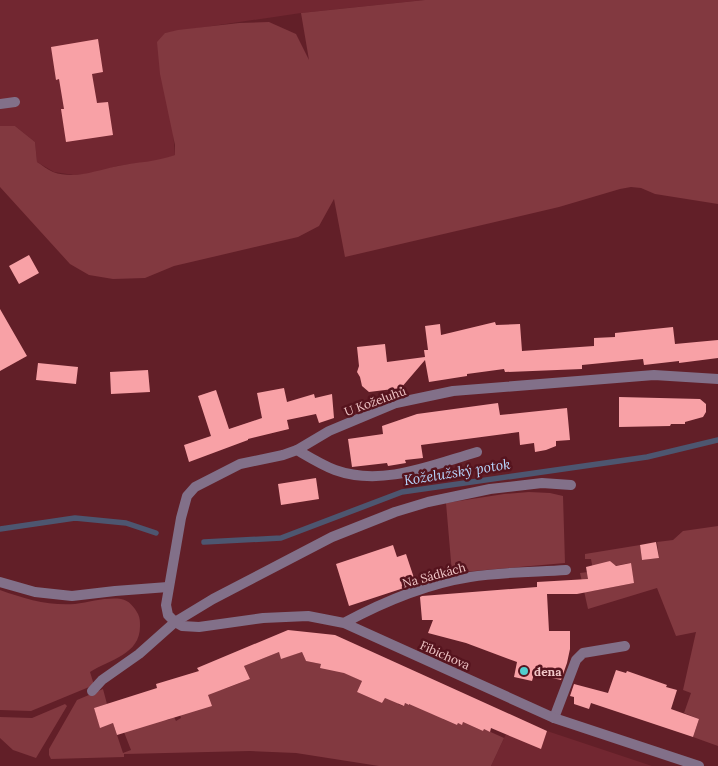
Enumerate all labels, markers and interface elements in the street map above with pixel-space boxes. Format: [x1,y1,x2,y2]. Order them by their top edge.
street label: U Koželuhů [342,383,408,419]
water label: Koželužský potok [402,455,512,489]
street label: Na Sádkách [401,559,467,591]
street label: Fibichova [418,637,472,673]
place label: dena [534,664,562,679]
marker: dena [518,665,530,677]

